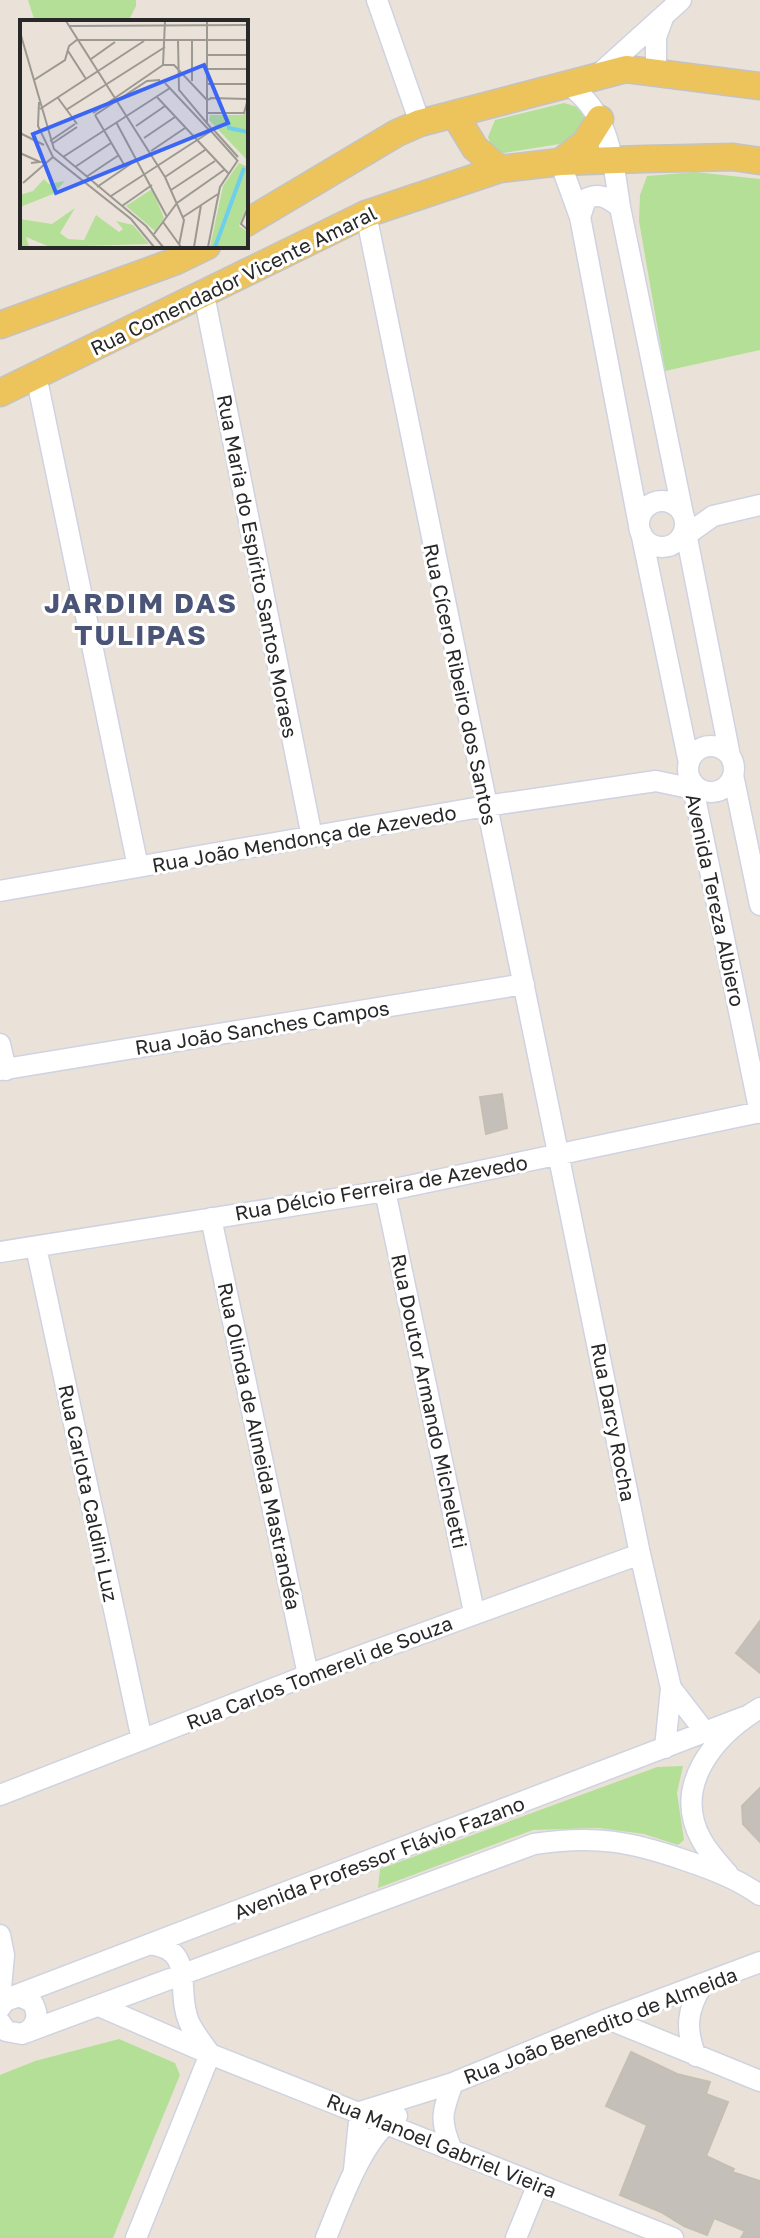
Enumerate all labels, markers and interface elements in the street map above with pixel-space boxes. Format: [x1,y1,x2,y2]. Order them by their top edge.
inset map [20,20,248,248]
street label: Rua Comendador Vicente Amaral [86,200,380,360]
street label: Rua Maria do Espírito Santos Moraes [213,392,303,740]
street label: Rua Cícero Ribeiro dos Santos [419,541,503,827]
district label: JARDIM DAS TULIPAS [44,586,238,651]
street label: Avenida Tereza Albiero [682,791,750,1009]
street label: Rua João Mendonça de Azevedo [150,799,458,877]
street label: Rua João Sanches Campos [133,995,391,1059]
street label: Rua Délcio Ferreira de Azevedo [233,1149,529,1225]
street label: Rua Doutor Armando Micheletti [387,1251,473,1551]
street label: Rua Olinda de Almeida Mastrandéa [214,1280,306,1612]
street label: Rua Darcy Rocha [587,1341,641,1503]
street label: Rua Carlota Caldini Luz [54,1382,124,1604]
street label: Rua Carlos Tomereli de Souza [182,1610,456,1734]
street label: Avenida Professor Flávio Fazano [230,1790,528,1924]
street label: Rua João Benedito de Almeida [460,1962,740,2088]
street label: Rua Manoel Gabriel Vieira [324,2088,560,2202]

